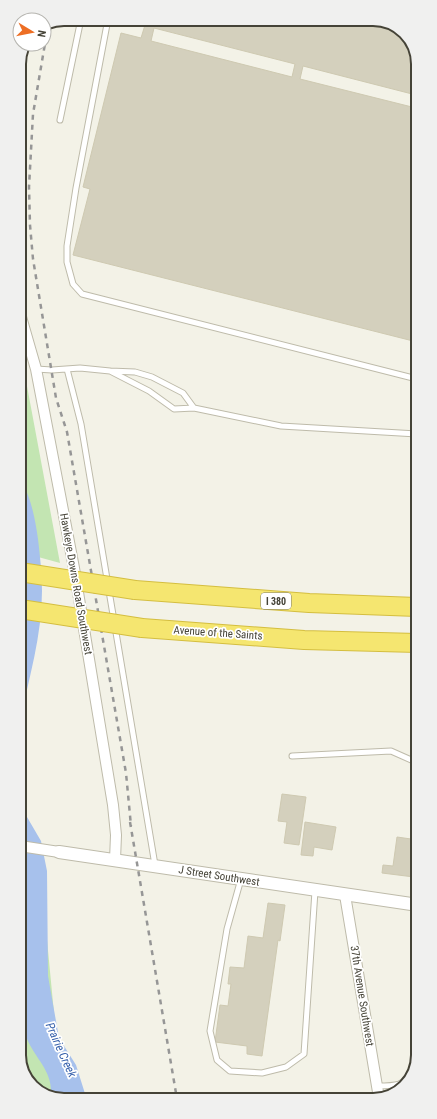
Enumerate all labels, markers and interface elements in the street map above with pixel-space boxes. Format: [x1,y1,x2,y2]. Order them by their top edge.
north arrow [12,12,52,52]
text: N [34,29,48,38]
street label: Hawkeye Downs Road Southwest [57,512,95,656]
road number: I 380 [261,593,291,609]
street label: Avenue of the Saints [173,623,263,643]
street label: J Street Southwest [178,863,260,889]
street label: 37th Avenue Southwest [348,945,376,1047]
water label: Prairie Creek [43,1020,80,1080]

